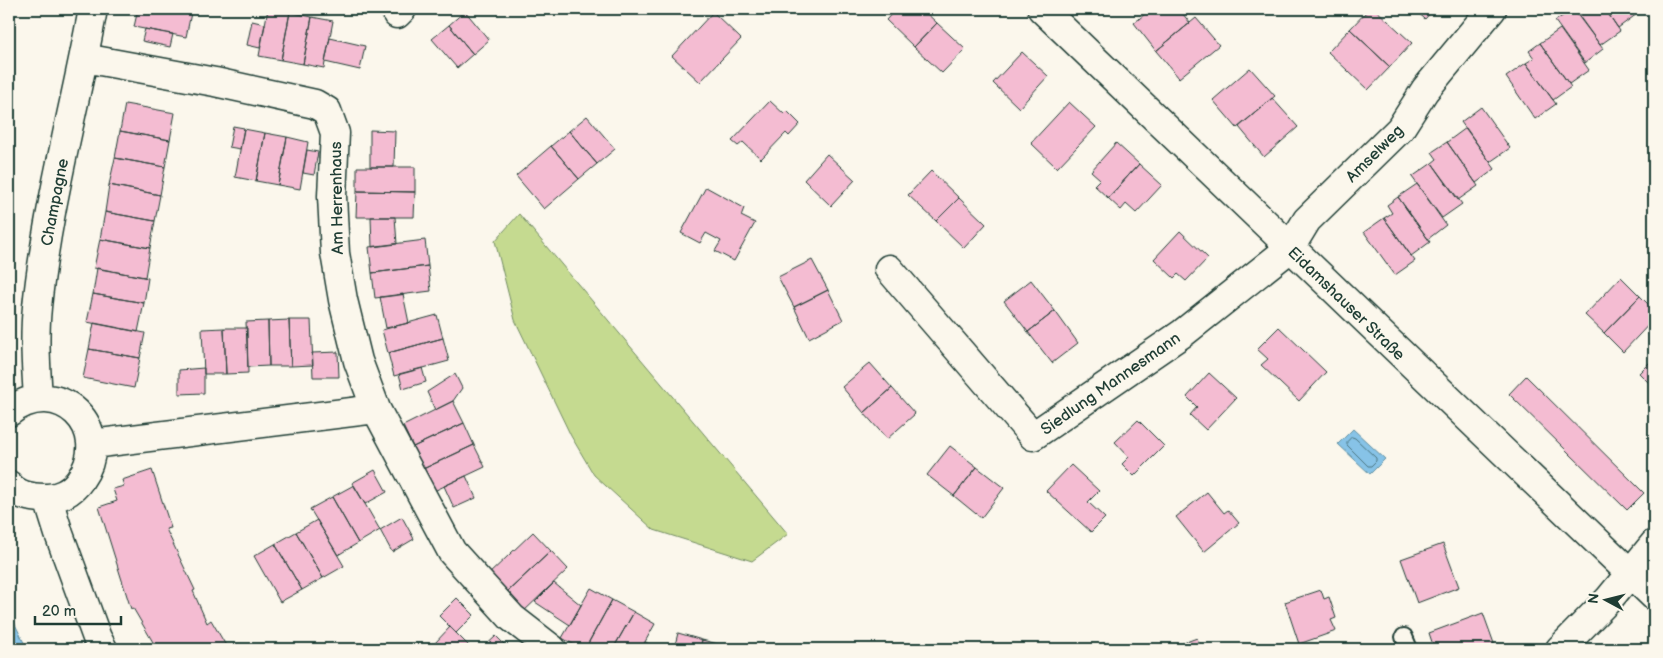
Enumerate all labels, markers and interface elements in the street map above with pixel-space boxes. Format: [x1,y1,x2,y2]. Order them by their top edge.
street label: Amselweg [1342,121,1408,187]
street label: Am Herrenhaus [327,141,348,255]
street label: Champagne [38,156,73,248]
street label: Eidamshauser Straße [1284,243,1409,365]
street label: Siedlung Mannesmann [1038,329,1184,440]
north arrow [1580,576,1630,626]
text: N [1585,592,1603,605]
scale bar [35,593,121,625]
text: 20 m [42,602,76,621]

